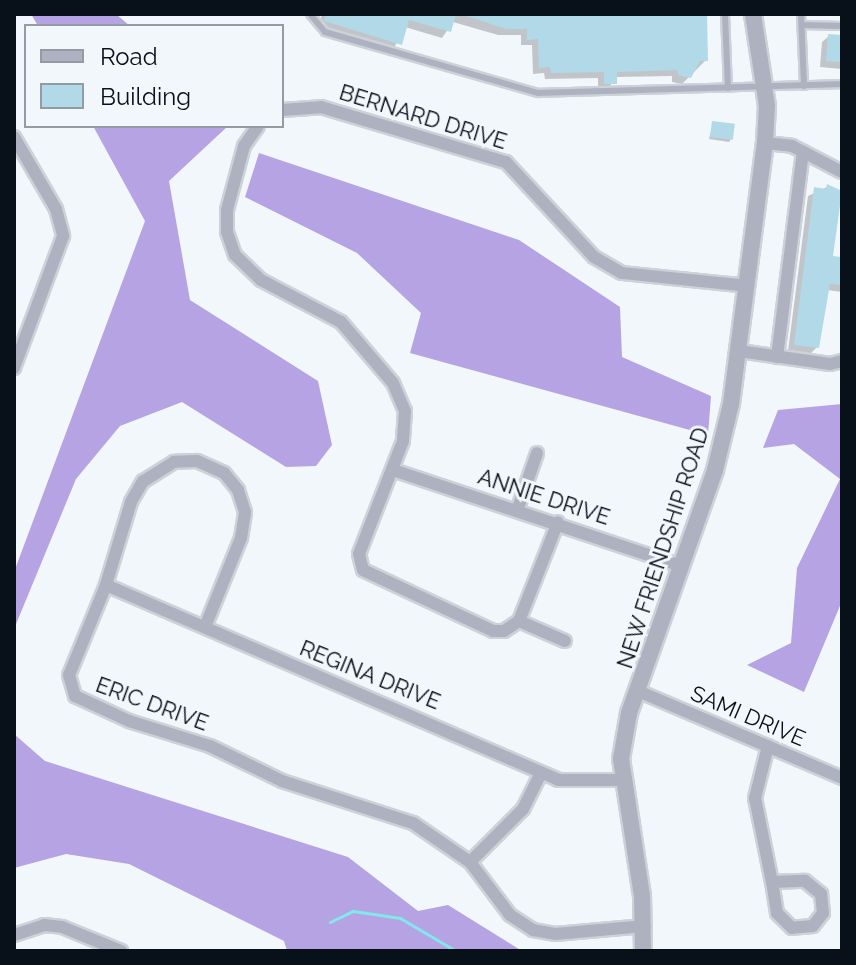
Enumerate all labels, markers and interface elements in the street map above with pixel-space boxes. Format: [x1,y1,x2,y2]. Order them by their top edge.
legend [24,24,284,128]
text: Road [100,42,158,71]
street label: BERNARD DRIVE [336,79,510,155]
text: Building [100,82,191,111]
street label: NEW FRIENDSHIP ROAD [611,424,715,672]
street label: ANNIE DRIVE [475,463,613,531]
street label: REGINA DRIVE [296,635,444,715]
street label: ERIC DRIVE [92,671,212,737]
street label: SAMI DRIVE [687,680,809,752]

